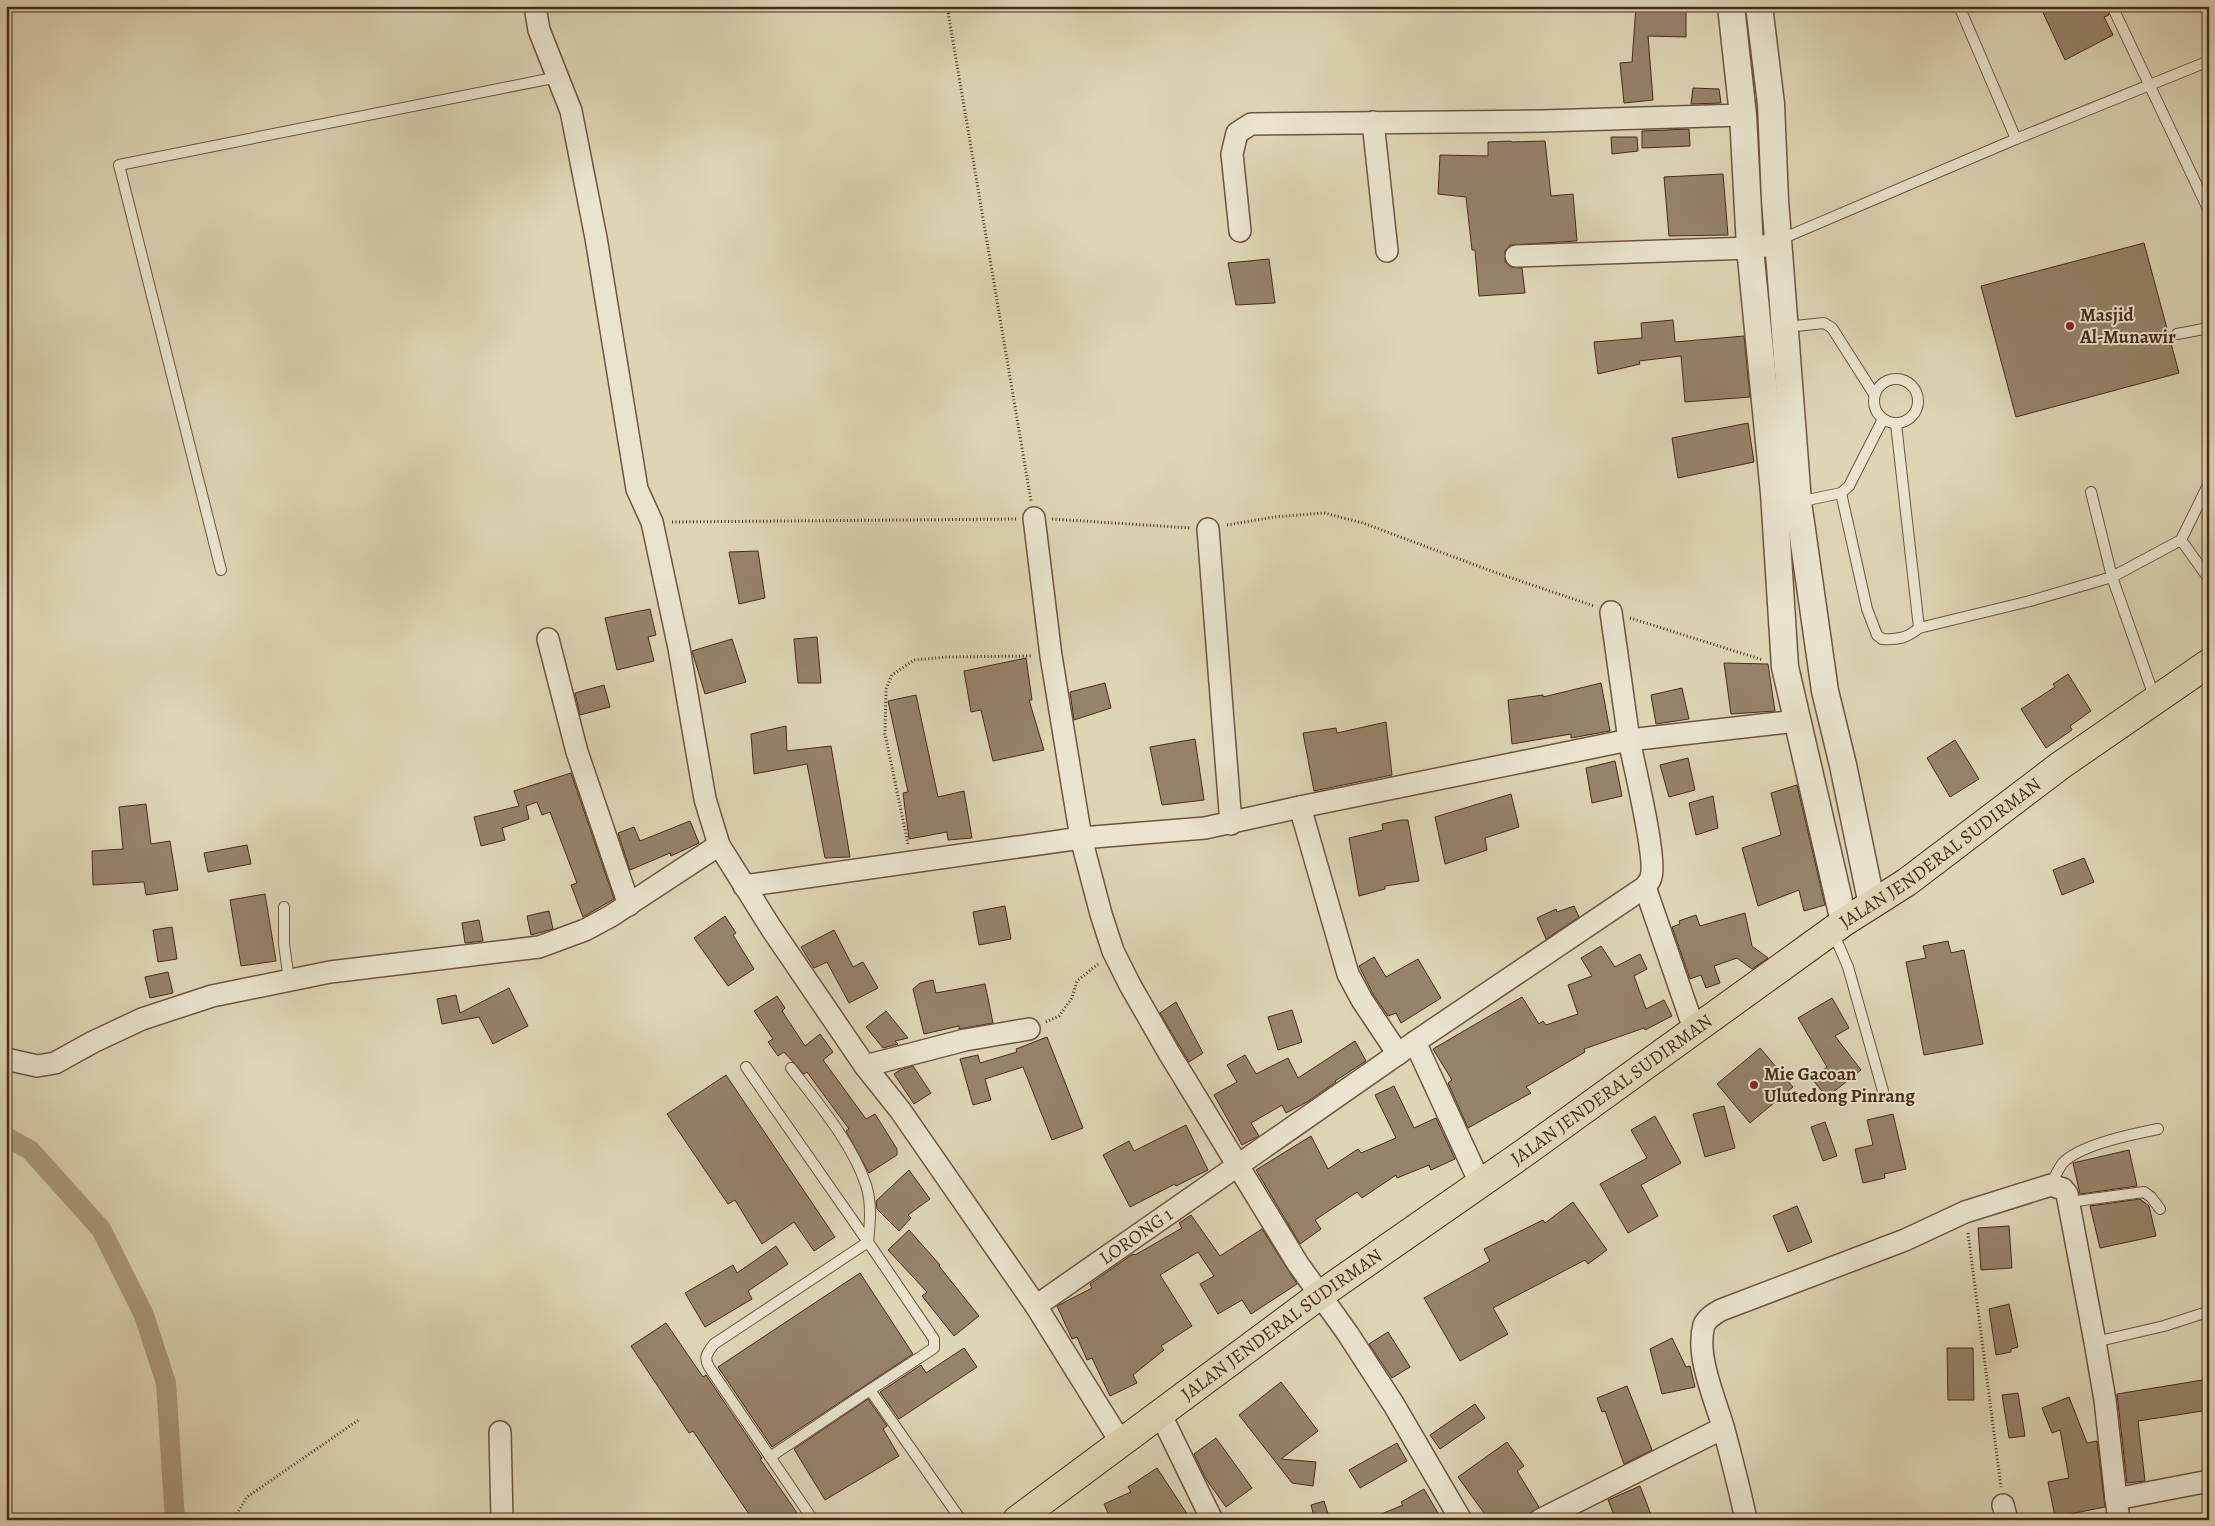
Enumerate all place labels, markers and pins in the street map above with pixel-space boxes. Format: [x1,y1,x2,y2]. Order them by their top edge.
place label: Masjid Al-Munawir [2079,302,2176,350]
marker: Masjid Al-Munawir [2064,320,2076,332]
place label: Mie Gacoan Ulutedong Pinrang [1764,1061,1915,1109]
marker: Mie Gacoan Ulutedong Pinrang [1748,1079,1760,1091]

